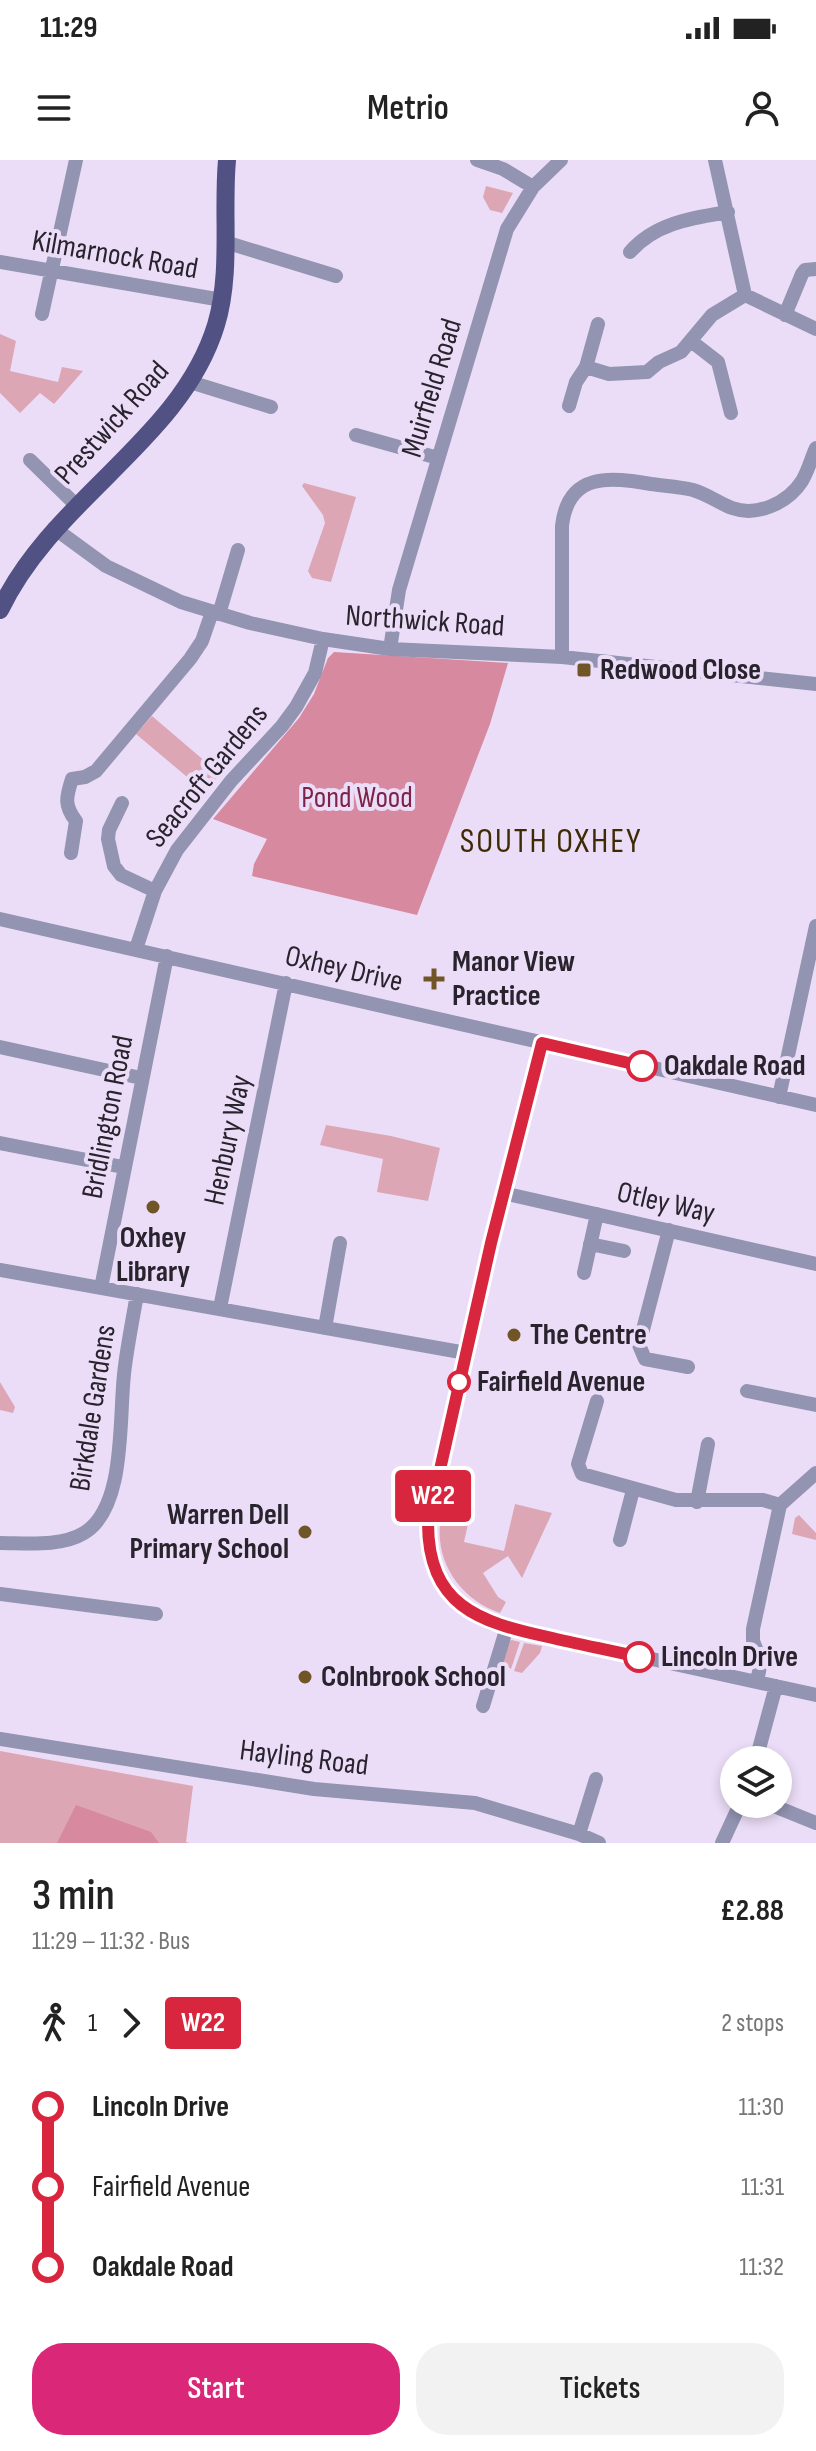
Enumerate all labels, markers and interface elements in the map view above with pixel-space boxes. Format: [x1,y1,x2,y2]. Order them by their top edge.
text: 11:29 [40,10,98,46]
icon: menu [32,86,76,130]
icon: person [740,86,784,130]
text: Metrio [367,87,449,130]
street label: Kilmarnock Road [29,223,201,287]
street label: Muirfield Road [394,314,470,462]
street label: Prestwick Road [47,354,177,492]
street label: Northwick Road [344,597,506,645]
place label: Redwood Close [600,652,761,688]
marker: Redwood Close [575,661,593,679]
street label: Seacroft Gardens [138,697,276,855]
park label: Pond Wood [301,780,413,816]
district label: SOUTH OXHEY [460,821,642,862]
street label: Oxhey Drive [282,938,406,1000]
place label: Manor View Practice [452,944,575,1014]
marker: Manor View Practice [423,968,445,990]
street label: Bridlington Road [75,1032,141,1202]
place label: Oakdale Road [664,1048,806,1084]
marker: Oakdale Road [627,1051,657,1081]
street label: Henbury Way [197,1071,259,1208]
street label: Otley Way [614,1174,719,1232]
marker: Oxhey Library [144,1198,162,1216]
place label: Oxhey Library [116,1220,191,1290]
place label: The Centre [530,1317,647,1353]
street label: Birkdale Gardens [62,1322,124,1494]
marker: The Centre [505,1326,523,1344]
place label: Fairfield Avenue [477,1364,645,1400]
marker: Fairfield Avenue [448,1371,470,1393]
line badge: W22 [387,1470,479,1522]
text: W22 [411,1479,455,1512]
place label: Warren Dell Primary School [129,1497,289,1567]
marker: Warren Dell Primary School [296,1523,314,1541]
place label: Lincoln Drive [661,1639,798,1675]
marker: Lincoln Drive [624,1642,654,1672]
place label: Colnbrook School [321,1659,506,1695]
marker: Colnbrook School [296,1668,314,1686]
street label: Hayling Road [238,1732,370,1784]
map controls [720,1746,792,1818]
button: layers [720,1746,792,1818]
text: 3 min [32,1869,115,1922]
text: £2.88 [720,1893,784,1929]
text: 11:29 – 11:32 · Bus [32,1926,190,1957]
icon: walk [32,2001,76,2045]
icon: forward [109,2001,153,2045]
text: W22 [181,2006,225,2039]
text: 1 [88,2008,97,2039]
text: 2 stops [721,2008,784,2039]
text: Lincoln Drive [92,2089,229,2125]
text: 11:30 [738,2092,784,2123]
text: Fairfield Avenue [92,2169,250,2205]
text: 11:31 [741,2172,784,2203]
text: Oakdale Road [92,2249,234,2285]
text: 11:32 [739,2252,784,2283]
button: Start [32,2343,400,2435]
button: Tickets [416,2343,784,2435]

